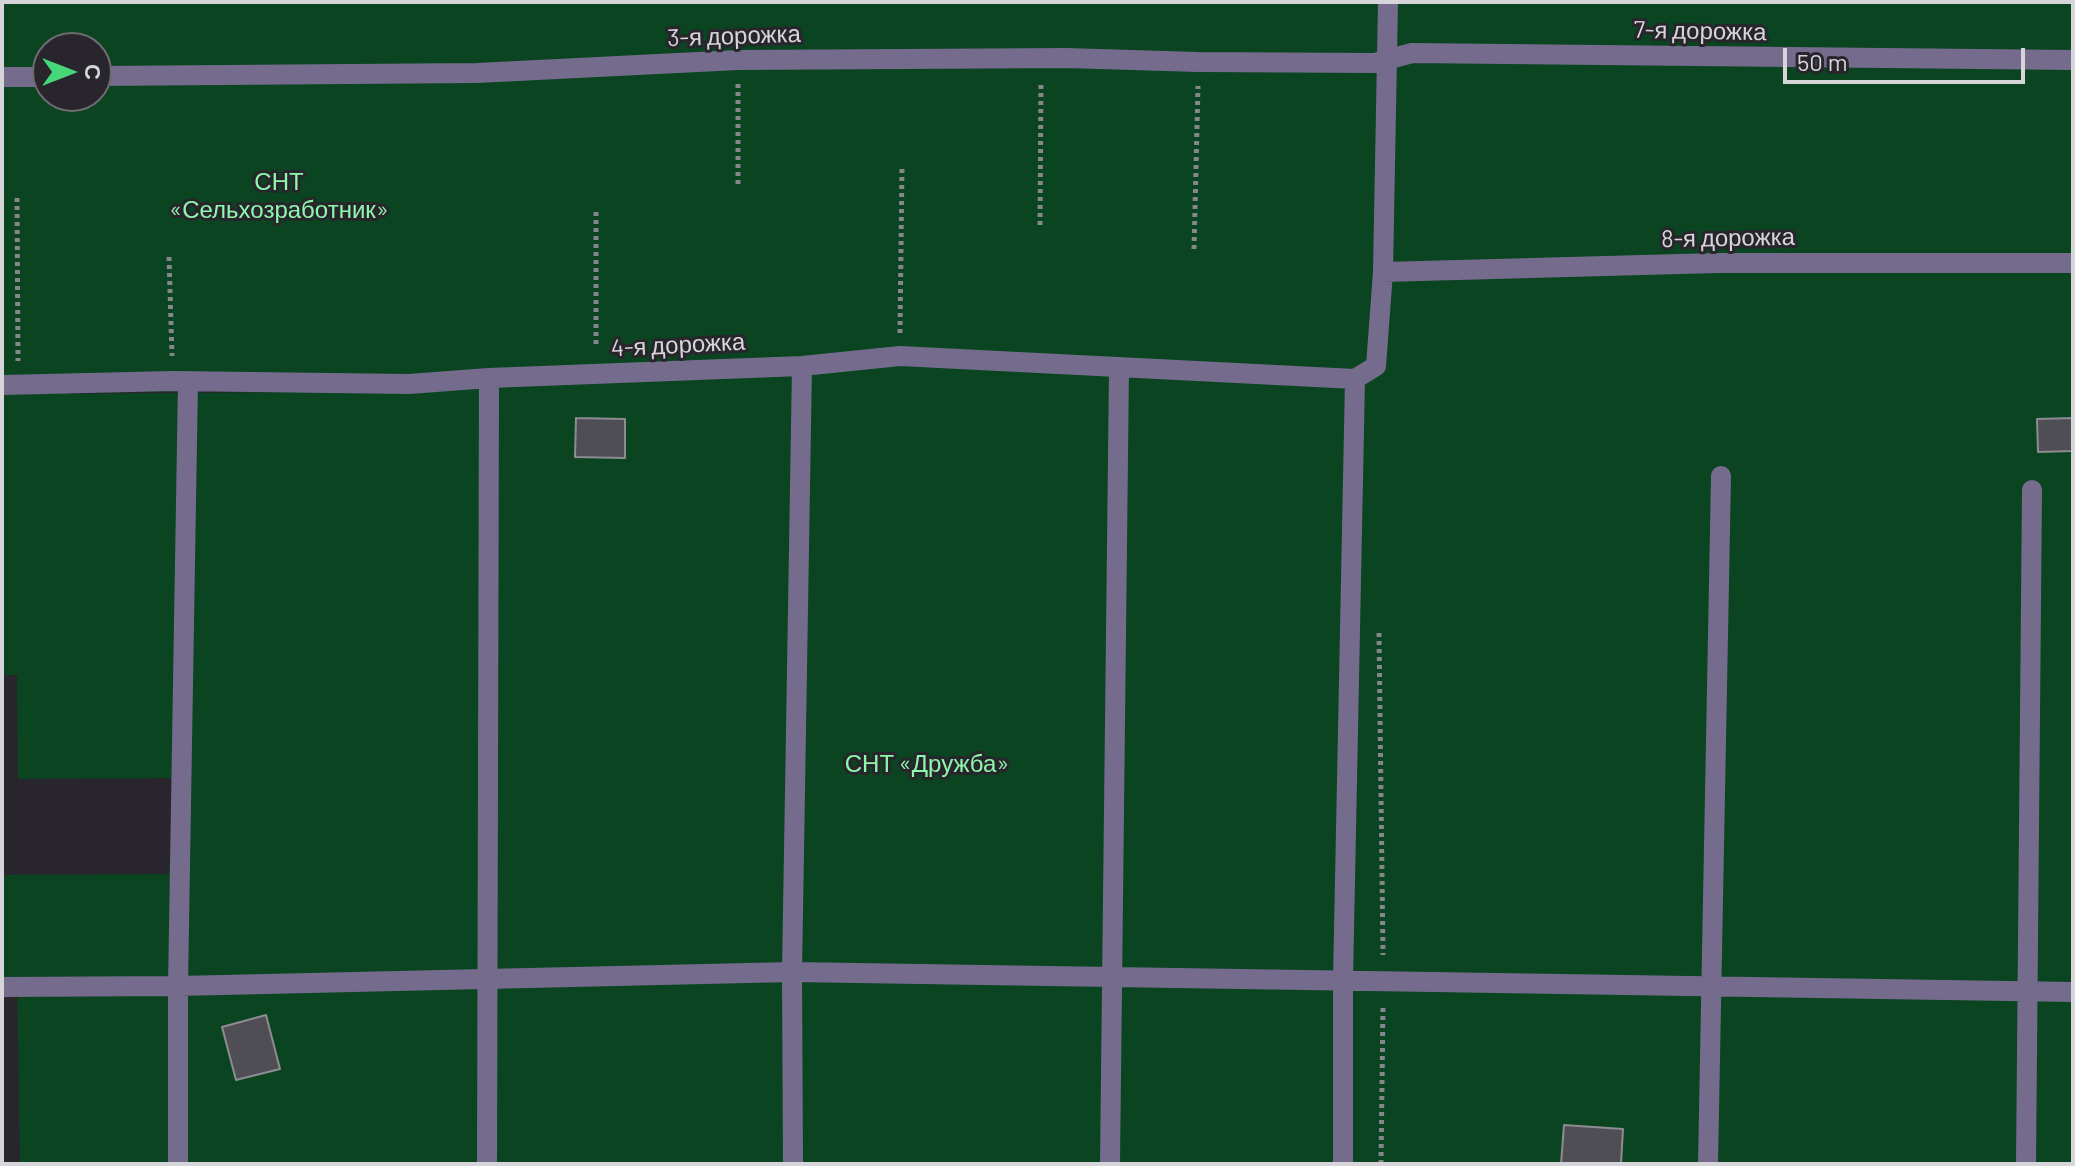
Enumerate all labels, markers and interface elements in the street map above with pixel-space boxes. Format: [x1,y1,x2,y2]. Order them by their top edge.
street label: 7-я дорожка [1633,15,1767,47]
street label: 3-я дорожка [667,19,801,53]
north arrow [32,32,112,112]
scale bar [1787,32,2029,82]
text: 50 m [1797,47,1848,76]
text: С [81,64,107,80]
park label: СНТ «Сельхозработник» [169,168,389,224]
street label: 8-я дорожка [1661,222,1795,254]
street label: 4-я дорожка [610,327,746,363]
park label: СНТ «Дружба» [845,750,1009,778]

